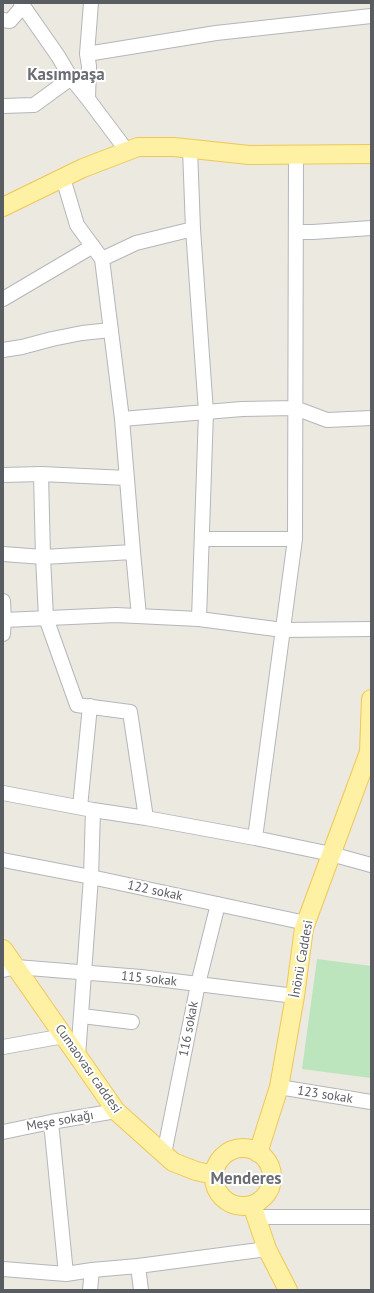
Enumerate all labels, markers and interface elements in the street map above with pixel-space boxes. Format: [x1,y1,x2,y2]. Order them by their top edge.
district label: Kasımpaşa [27,65,105,85]
street label: 122 sokak [126,878,184,904]
street label: İnönü Caddesi [287,919,317,999]
street label: 115 sokak [120,968,178,990]
street label: 116 sokak [176,1000,202,1058]
street label: Cumaovası caddesi [51,1022,125,1116]
street label: 123 sokak [296,1083,354,1107]
street label: Meşe sokağı [25,1107,95,1135]
district label: Menderes [210,1169,282,1189]

